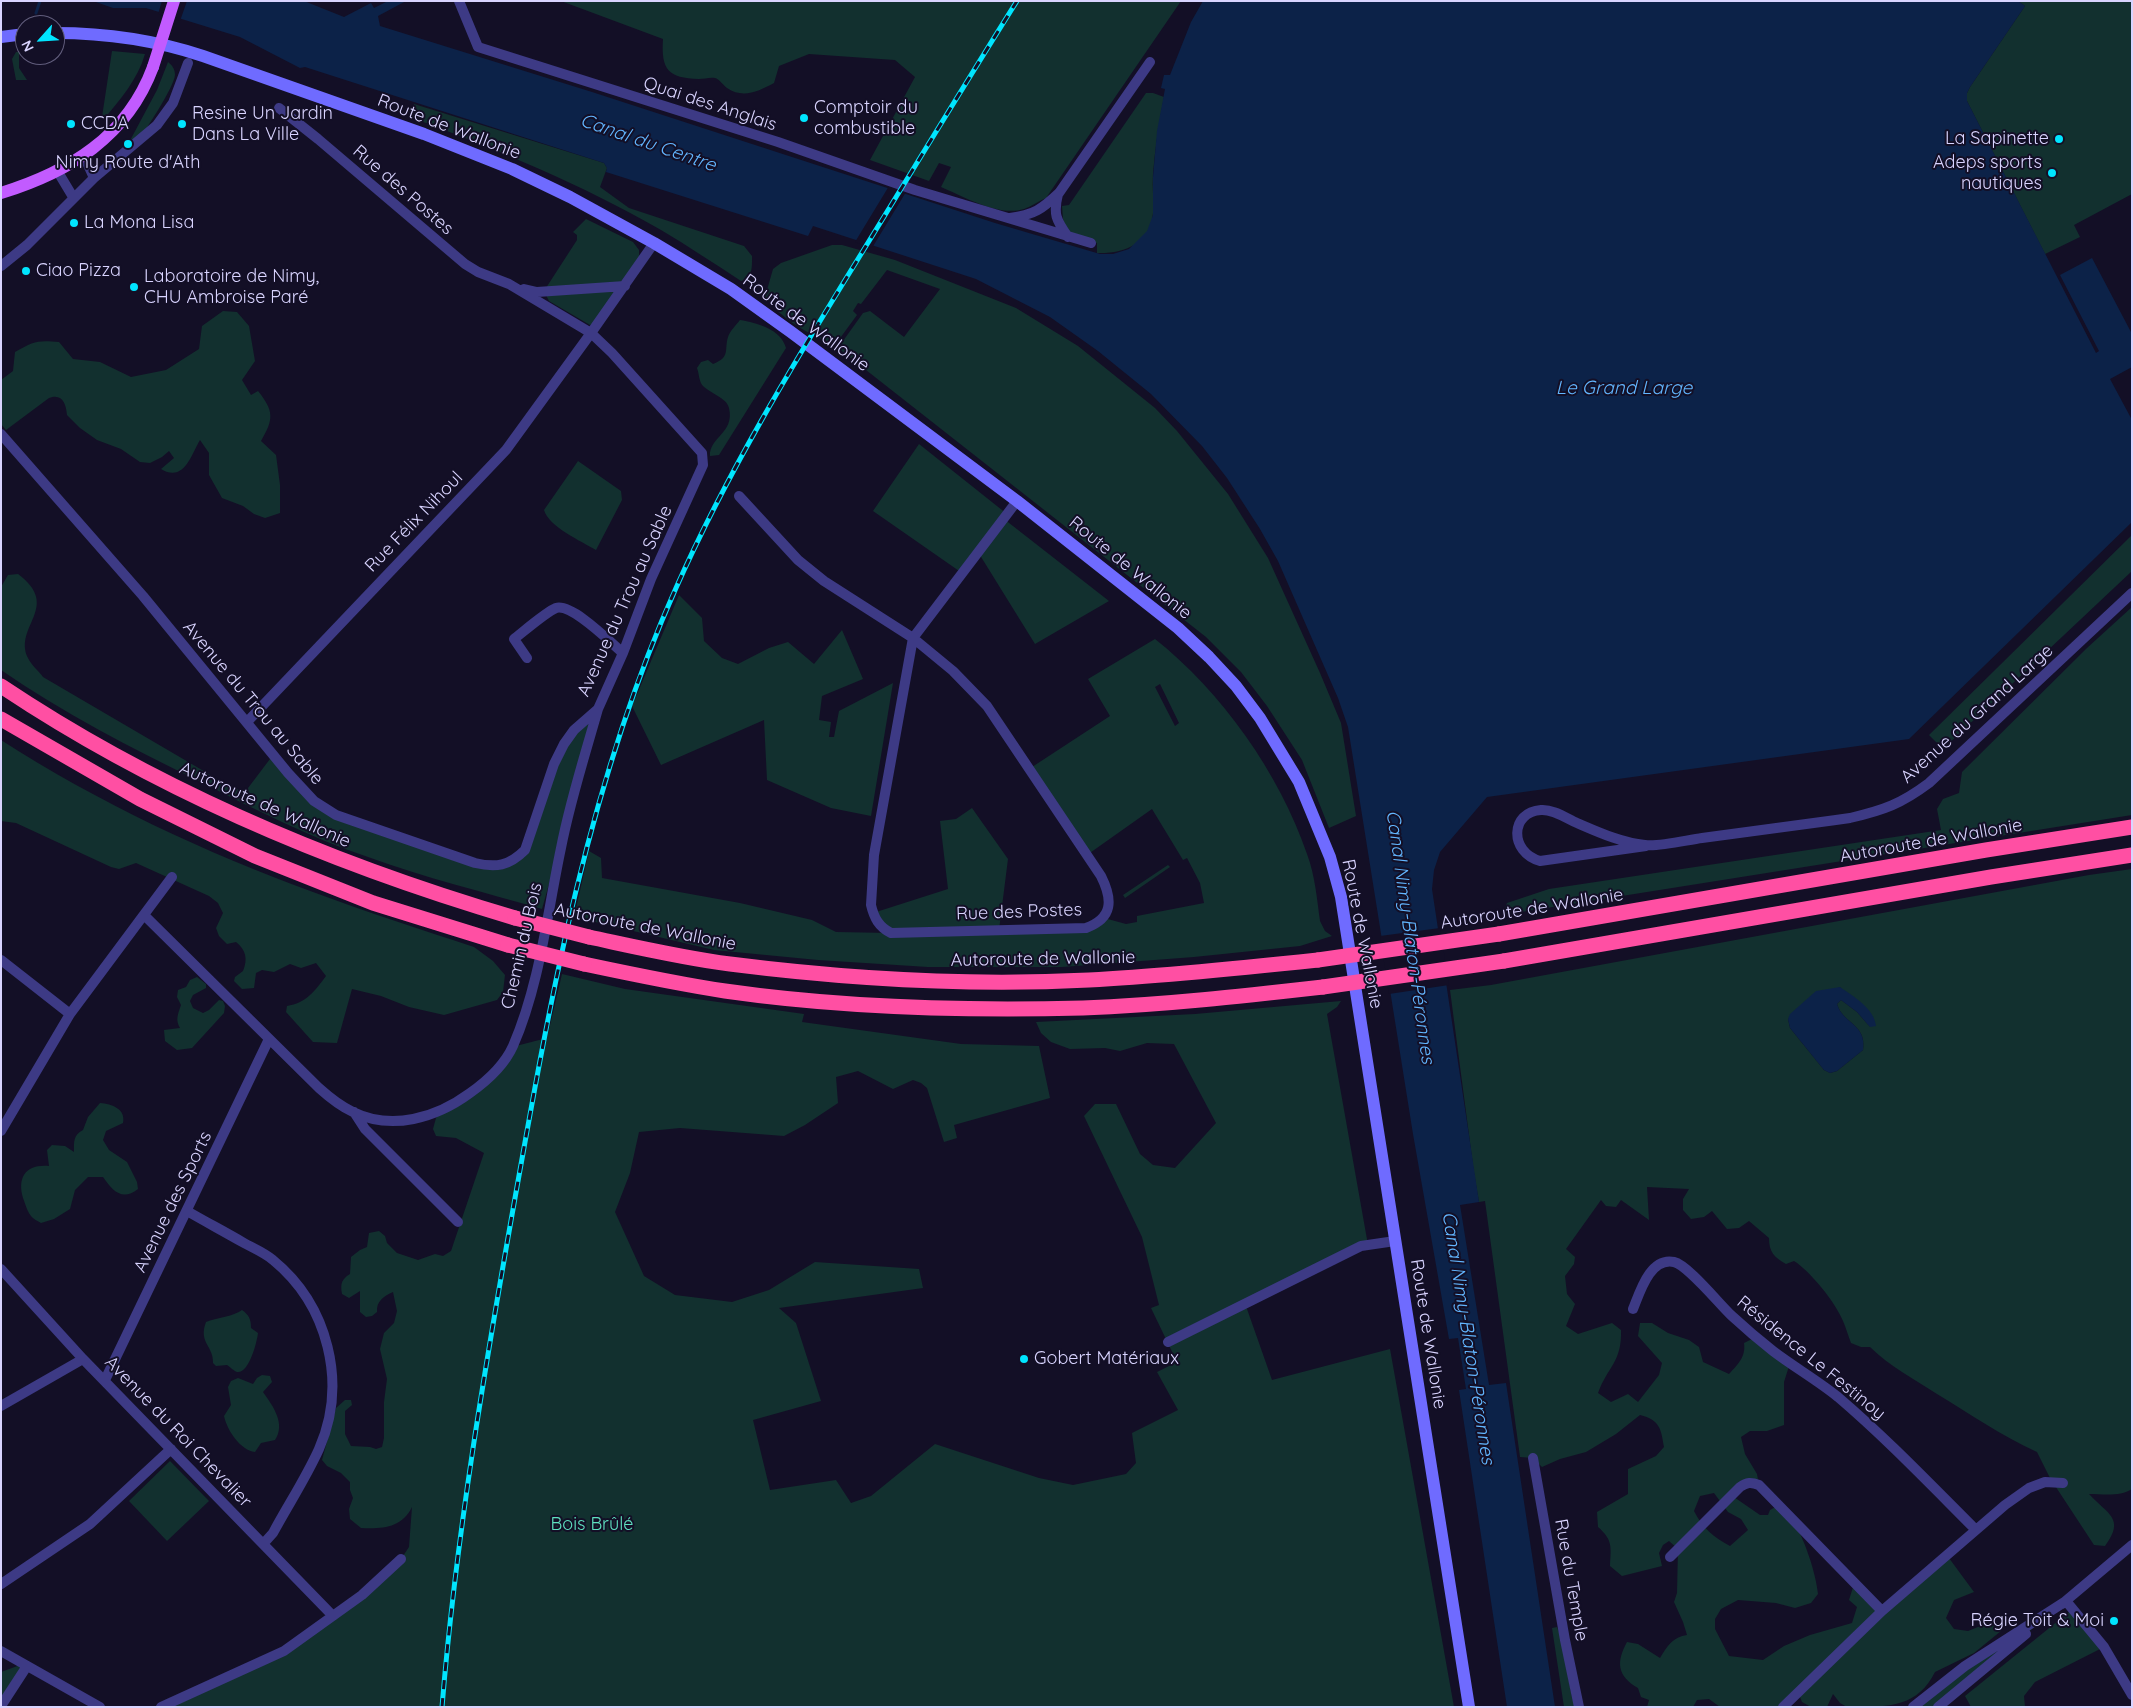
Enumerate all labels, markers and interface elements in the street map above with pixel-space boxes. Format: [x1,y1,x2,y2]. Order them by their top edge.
north arrow [15,15,65,65]
text: N [17,38,38,55]
street label: Quai des Anglais [641,72,779,136]
street label: Route de Wallonie [374,90,524,164]
place label: Comptoir du combustible [814,97,918,140]
place label: Resine Un Jardin Dans La Ville [192,103,333,146]
water label: Canal du Centre [577,109,719,177]
marker: Comptoir du combustible [798,112,810,124]
place label: CCDA [81,113,129,135]
marker: CCDA [65,118,77,130]
marker: Resine Un Jardin Dans La Ville [176,118,188,130]
place label: La Sapinette [1945,128,2049,150]
marker: La Sapinette [2053,133,2065,145]
marker: Nimy Route d'Ath [122,138,134,150]
street label: Rue des Postes [348,140,458,240]
place label: Nimy Route d'Ath [56,152,200,174]
place label: Adeps sports nautiques [1933,152,2042,194]
marker: Adeps sports nautiques [2046,167,2058,179]
place label: La Mona Lisa [84,212,194,234]
marker: La Mona Lisa [68,217,80,229]
place label: Ciao Pizza [36,260,121,282]
marker: Ciao Pizza [20,265,32,277]
place label: Laboratoire de Nimy, CHU Ambroise Paré [144,266,319,308]
street label: Route de Wallonie [738,270,874,376]
marker: Laboratoire de Nimy, CHU Ambroise Paré [128,281,140,293]
water label: Le Grand Large [1556,377,1692,399]
street label: Rue Félix Nihoul [361,467,467,577]
street label: Avenue du Trou au Sable [573,502,677,700]
street label: Route de Wallonie [1064,512,1196,624]
street label: Avenue du Trou au Sable [178,617,328,789]
street label: Avenue du Grand Large [1896,640,2058,788]
street label: Autoroute de Wallonie [176,758,354,852]
water label: Canal Nimy-Blaton-Péronnes [1381,809,1439,1065]
street label: Autoroute de Wallonie [1838,814,2024,868]
street label: Route de Wallonie [1337,857,1387,1011]
street label: Chemin du Bois [497,881,547,1011]
street label: Autoroute de Wallonie [1439,884,1625,934]
street label: Autoroute de Wallonie [552,899,738,955]
street label: Rue des Postes [956,899,1082,925]
street label: Autoroute de Wallonie [950,947,1136,971]
street label: Avenue des Sports [129,1128,217,1276]
water label: Canal Nimy-Blaton-Péronnes [1437,1210,1499,1466]
street label: Route de Wallonie [1405,1257,1451,1411]
street label: Résidence Le Festinoy [1732,1291,1890,1425]
place label: Gobert Matériaux [1034,1348,1179,1370]
street label: Avenue du Roi Chevalier [100,1352,256,1512]
marker: Gobert Matériaux [1018,1353,1030,1365]
park label: Bois Brûlé [551,1514,633,1536]
street label: Rue du Temple [1550,1517,1592,1643]
place label: Régie Toit & Moi [1971,1610,2104,1632]
marker: Régie Toit & Moi [2108,1615,2120,1627]

